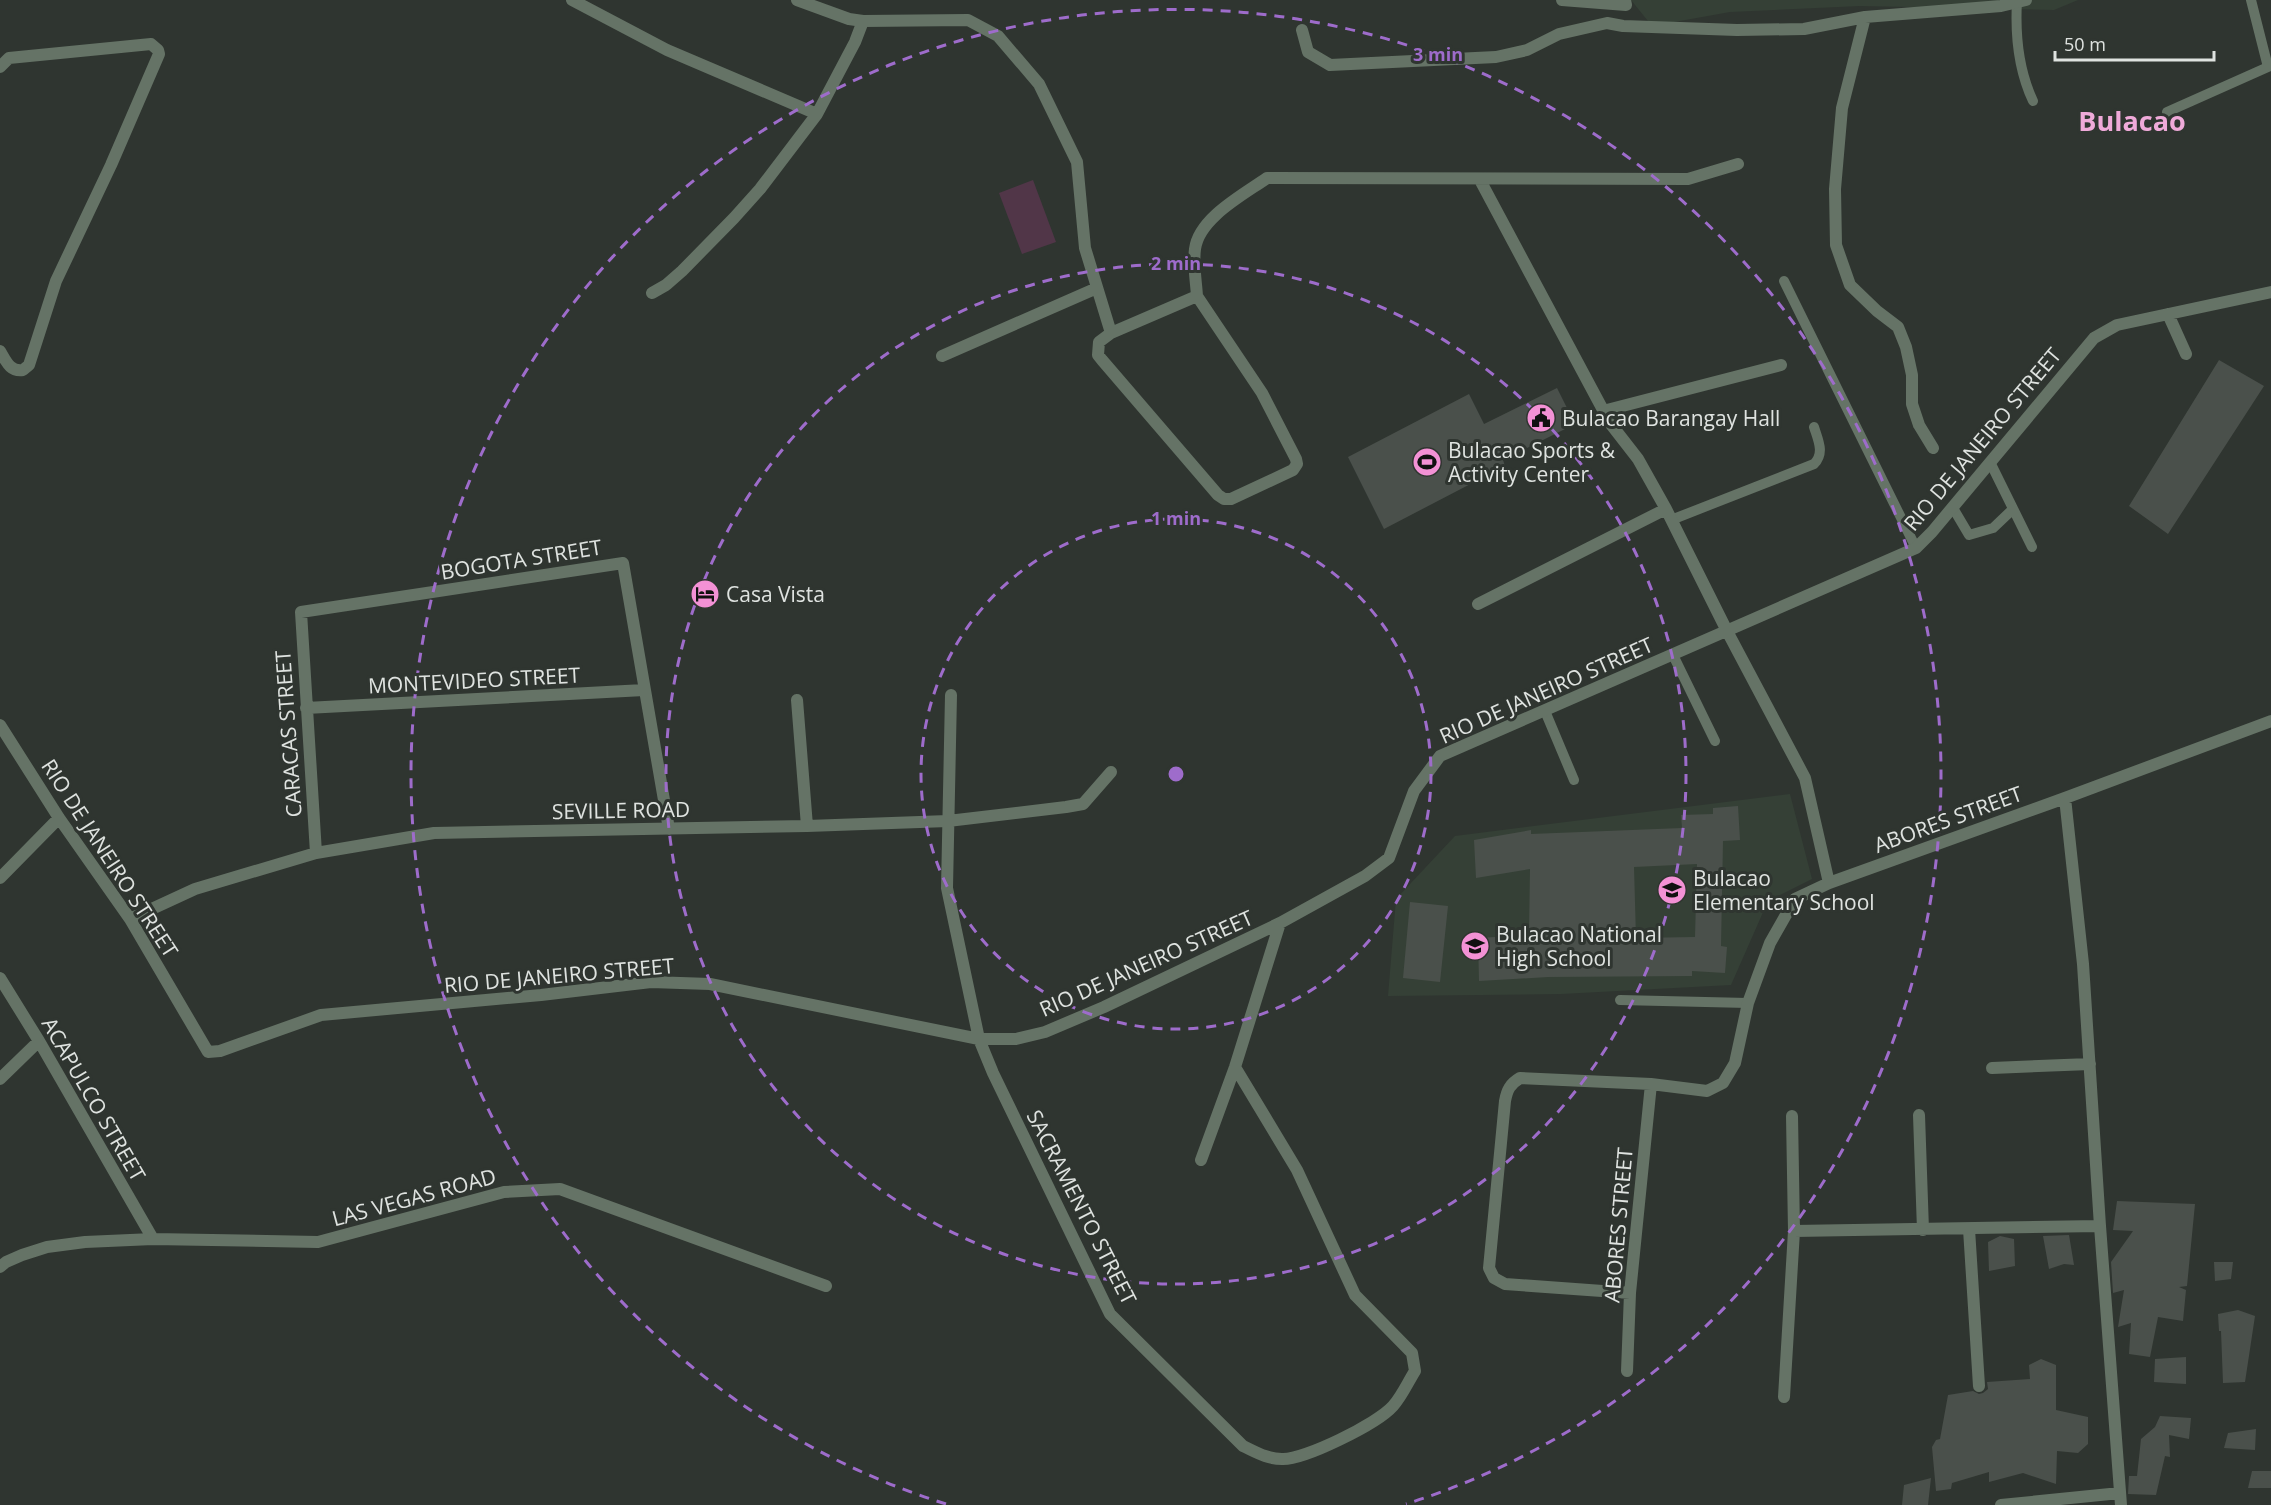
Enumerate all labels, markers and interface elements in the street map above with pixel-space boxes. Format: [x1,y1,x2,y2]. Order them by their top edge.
scale bar [2055,24,2214,62]
text: 50 m [2064,32,2106,56]
text: 3 min [1413,42,1463,66]
district label: Bulacao [2078,102,2186,139]
text: 2 min [1151,251,1201,275]
street label: RIO DE JANEIRO STREET [1897,341,2067,536]
public building icon: Bulacao Barangay Hall [1525,402,1557,434]
place label: Bulacao Barangay Hall [1562,404,1780,432]
place label: Bulacao Sports & Activity Center [1448,436,1616,488]
sports icon: Bulacao Sports & Activity Center [1411,446,1443,478]
text: 1 min [1151,506,1201,530]
street label: BOGOTA STREET [438,532,604,586]
hotel icon: Casa Vista [689,578,721,610]
place label: Casa Vista [726,580,825,608]
street label: RIO DE JANEIRO STREET [1435,630,1658,750]
street label: CARACAS STREET [268,649,308,818]
street label: MONTEVIDEO STREET [367,660,581,700]
street label: RIO DE JANEIRO STREET [35,754,185,963]
centre of rings [1166,764,1186,784]
street label: ABORES STREET [1870,779,2026,859]
street label: SEVILLE ROAD [552,795,690,825]
place label: Bulacao Elementary School [1693,864,1875,916]
school or university icon: Bulacao Elementary School [1656,874,1688,906]
street label: RIO DE JANEIRO STREET [1035,903,1258,1023]
place label: Bulacao National High School [1496,920,1662,972]
school or university icon: Bulacao National High School [1459,930,1491,962]
street label: RIO DE JANEIRO STREET [443,951,676,999]
street label: ACAPULCO STREET [36,1012,153,1186]
street label: SACRAMENTO STREET [1021,1105,1143,1309]
street label: ABORES STREET [1597,1146,1639,1304]
street label: LAS VEGAS ROAD [329,1162,499,1232]

